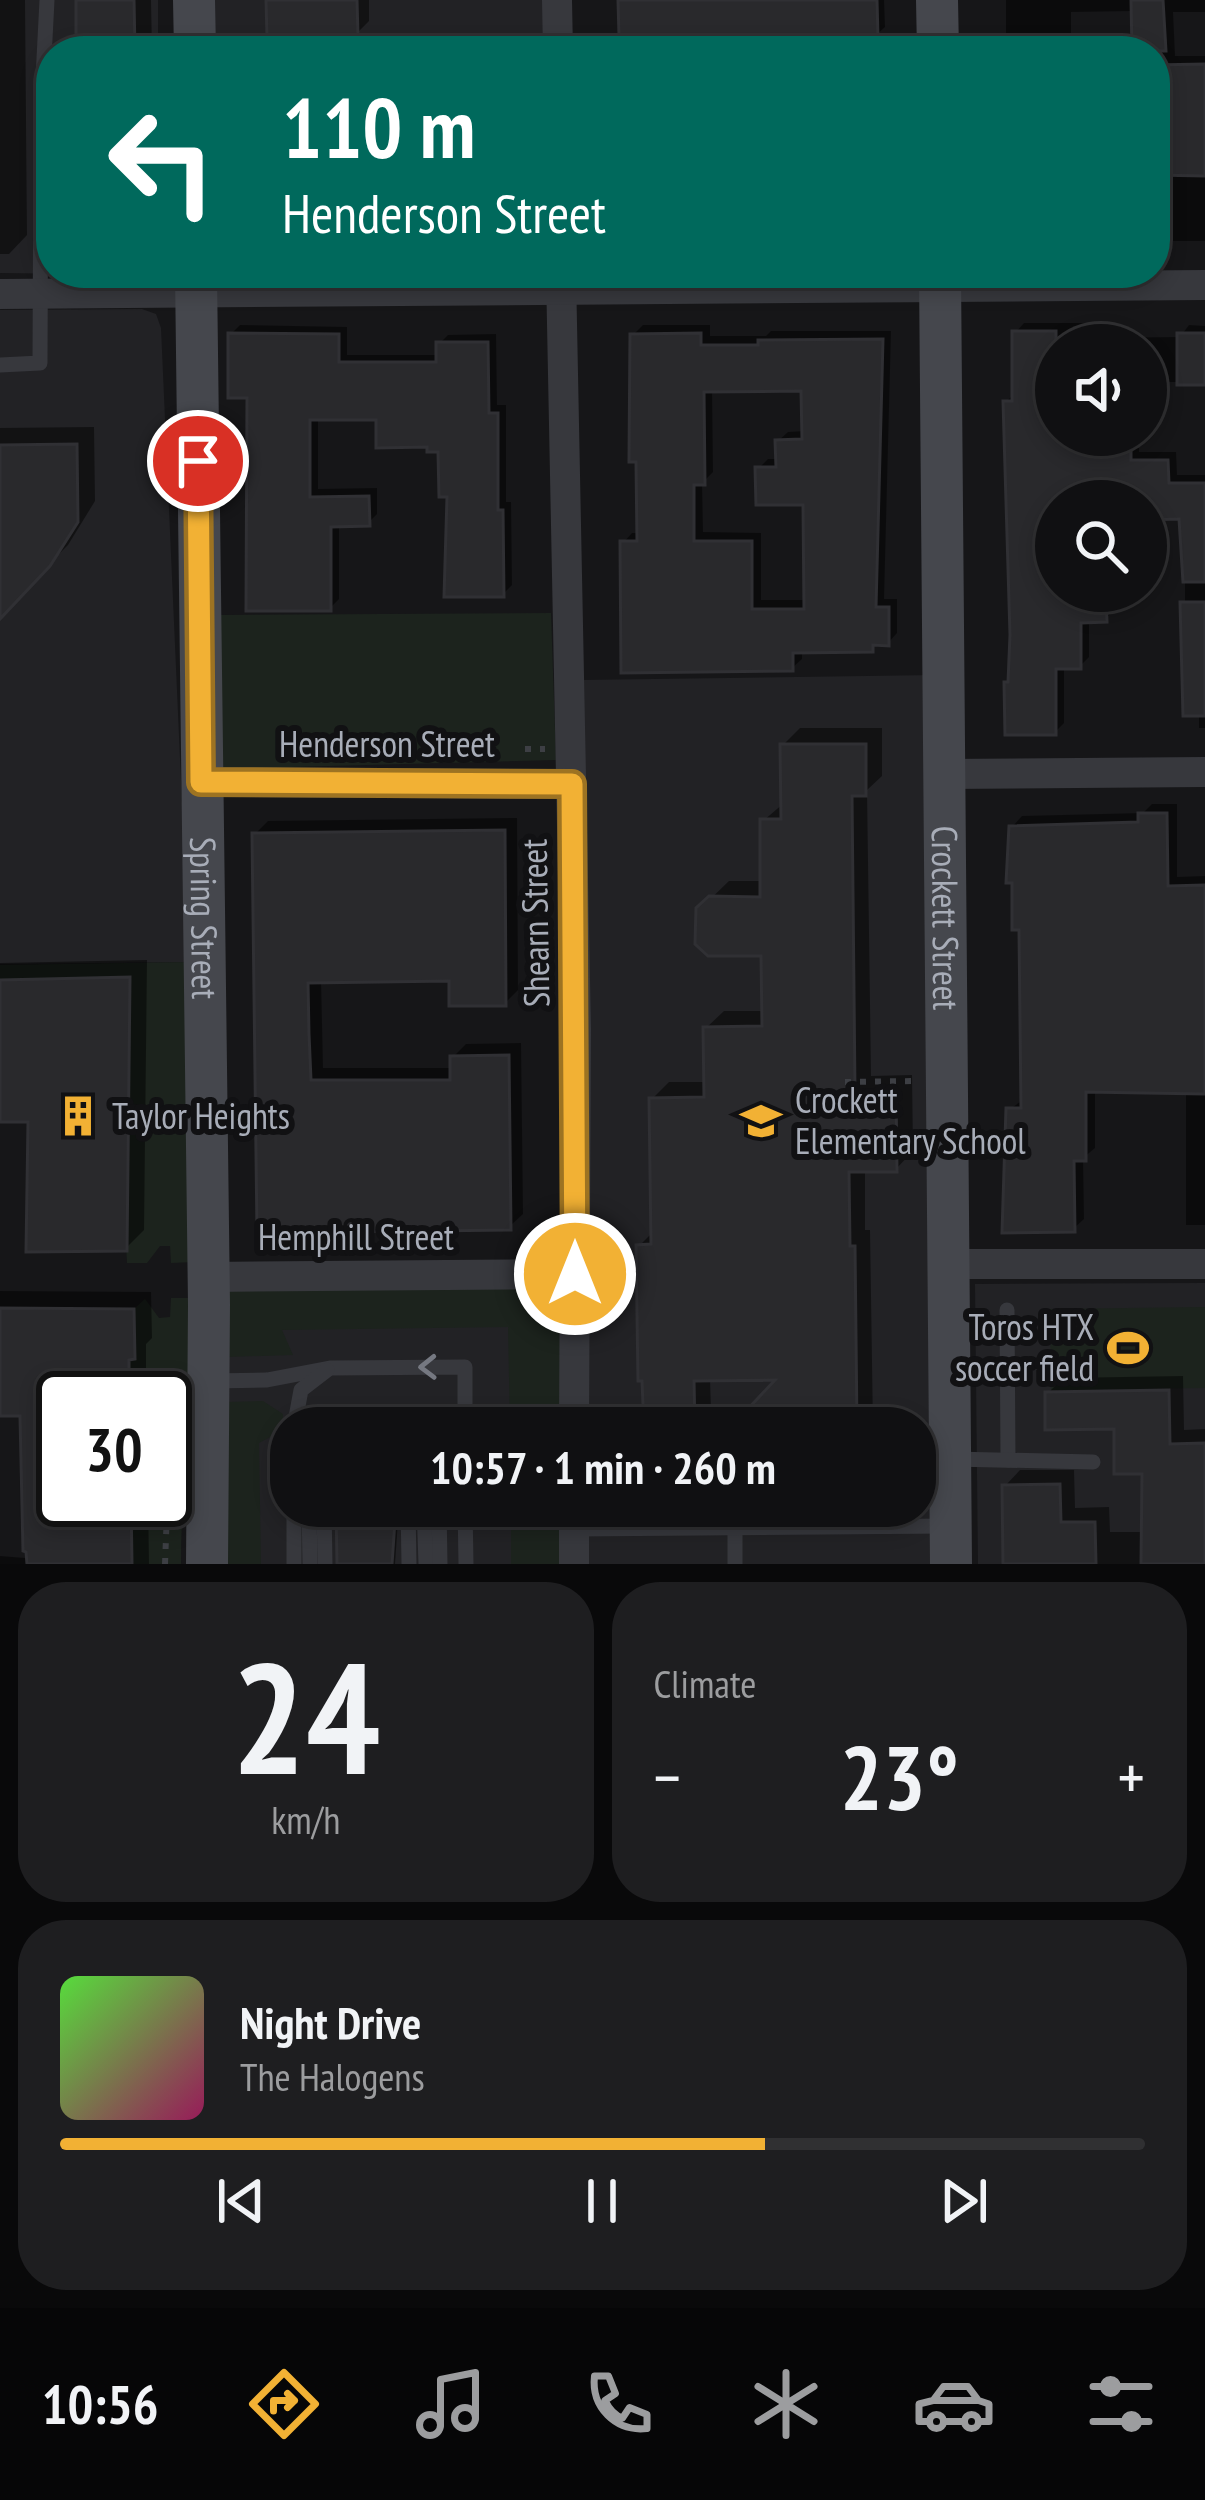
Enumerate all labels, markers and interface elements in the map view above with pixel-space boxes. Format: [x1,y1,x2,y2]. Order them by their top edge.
text: 110 m [282,72,475,181]
icon: left [84,84,240,240]
text: Henderson Street [282,178,606,248]
map controls [1035,324,1167,612]
button: sound [1035,324,1167,456]
pin [147,410,249,512]
icon: arrive [165,428,231,494]
button: search [1035,480,1167,612]
street label: Henderson Street [279,720,495,767]
street label: Crockett Street [922,825,970,1011]
street label: Spring Street [180,836,229,1000]
street label: Shearn Street [510,838,559,1008]
place label: Crockett Elementary School [795,1076,1026,1164]
place label: Taylor Heights [112,1092,290,1139]
building icon: Taylor Heights [55,1093,101,1139]
school or university icon: Crockett Elementary School [738,1098,784,1144]
position arrow [512,1211,638,1337]
street label: Hemphill Street [258,1213,454,1260]
place label: Toros HTX soccer field [955,1303,1094,1391]
sports icon: Toros HTX soccer field [1105,1325,1151,1371]
one-way arrow [418,1354,436,1380]
speed limit sign: 30 [36,1371,192,1527]
text: 10:57 · 1 min · 260 m [430,1438,776,1496]
text: 24 [231,1615,380,1817]
text: Climate [654,1658,756,1709]
text: 23° [840,1718,959,1835]
text: − [654,1734,681,1819]
text: + [1118,1734,1145,1819]
text: km/h [271,1794,340,1845]
text: Night Drive [240,1993,421,2051]
text: The Halogens [240,2051,425,2102]
icon: previous [208,2168,274,2234]
icon: pause [569,2168,635,2234]
icon: next [931,2168,997,2234]
icon: directions [242,2362,326,2446]
icon: music [409,2362,493,2446]
icon: phone [577,2362,661,2446]
icon: climate [744,2362,828,2446]
icon: car [912,2362,996,2446]
icon: filters [1079,2362,1163,2446]
text: 10:56 [42,2369,159,2439]

